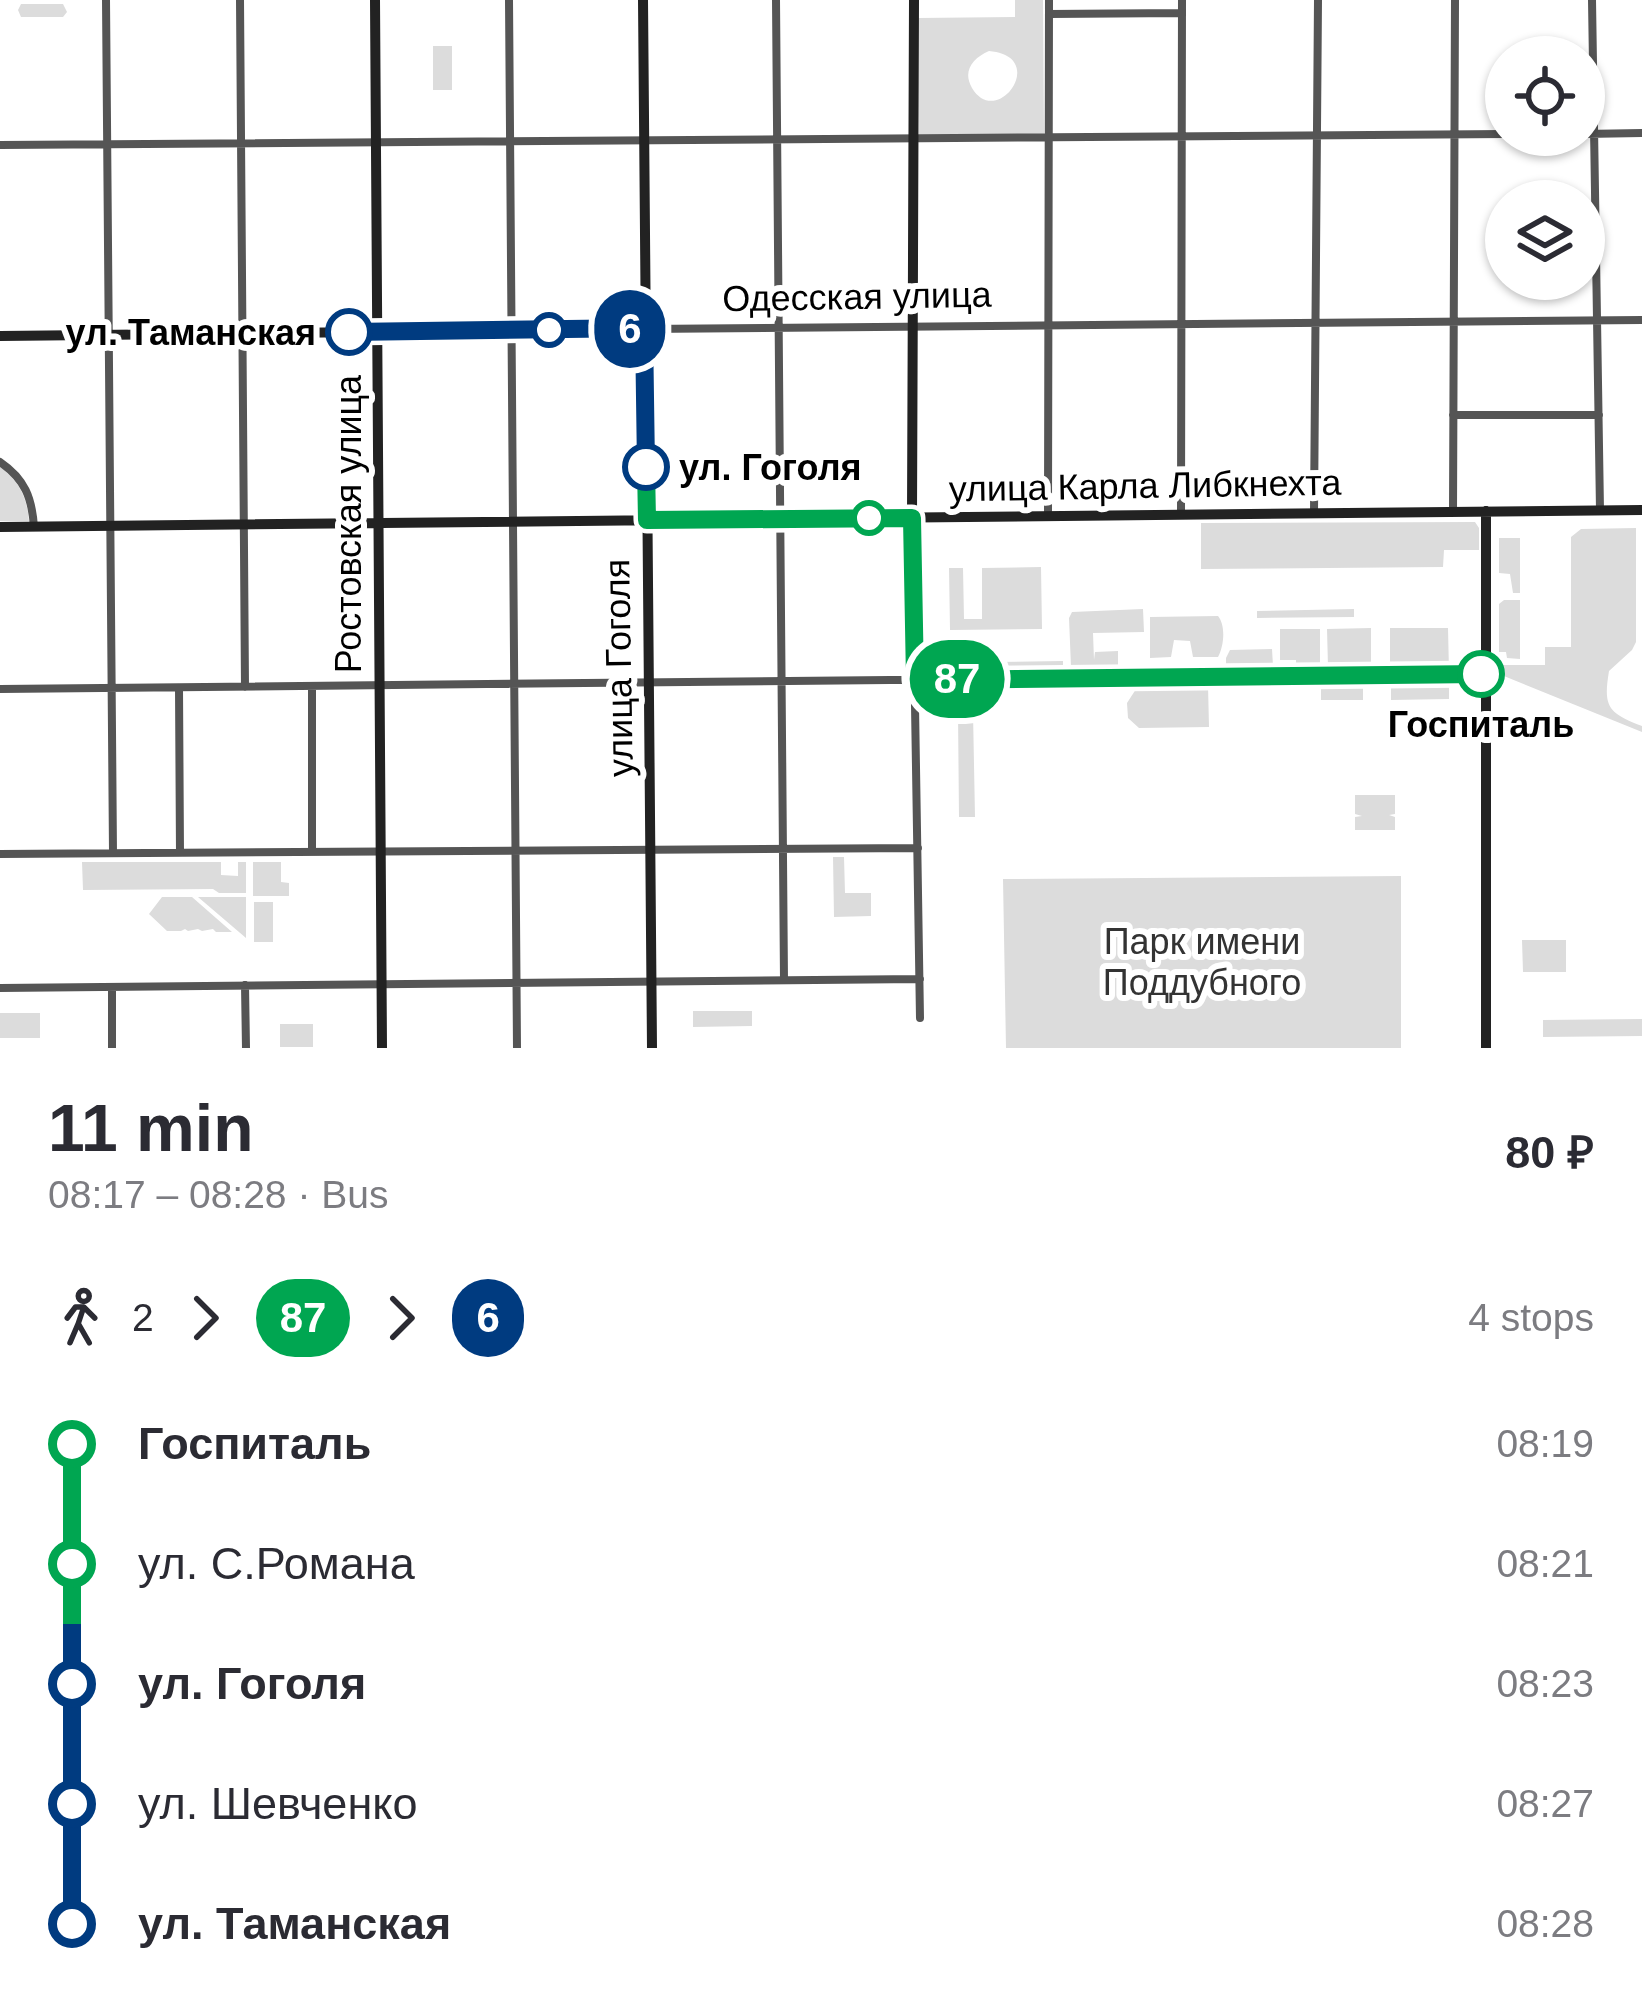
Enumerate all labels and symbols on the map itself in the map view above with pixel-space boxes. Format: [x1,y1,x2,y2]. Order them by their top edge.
street label: Одесская улица [722,274,993,319]
line badge: 6 [591,290,669,368]
marker: ул. Таманская [327,310,371,354]
place label: ул. Таманская [65,312,316,353]
unlabelled marker [533,314,565,346]
street label: Ростовская улица [328,374,369,673]
marker: ул. Гоголя [624,445,668,489]
place label: ул. Гоголя [679,447,862,488]
street label: улица Карла Либкнехта [948,462,1343,509]
unlabelled marker [853,502,885,534]
street label: улица Гоголя [596,559,641,777]
line badge: 87 [903,640,1011,718]
marker: Госпиталь [1459,652,1503,696]
place label: Госпиталь [1388,704,1574,745]
park label: Парк имени Поддубного [1103,921,1301,1003]

